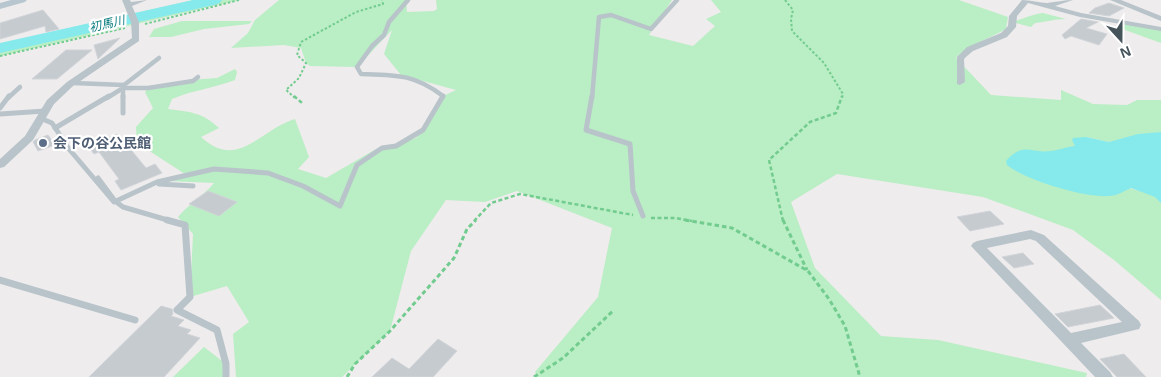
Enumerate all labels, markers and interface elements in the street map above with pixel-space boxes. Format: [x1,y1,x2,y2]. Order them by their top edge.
water label: 初馬川 [88,13,128,35]
north arrow [1096,15,1146,65]
text: N [1118,43,1133,61]
place label: 会下の谷公民館 [53,135,151,151]
marker: 会下の谷公民館 [37,137,49,149]

